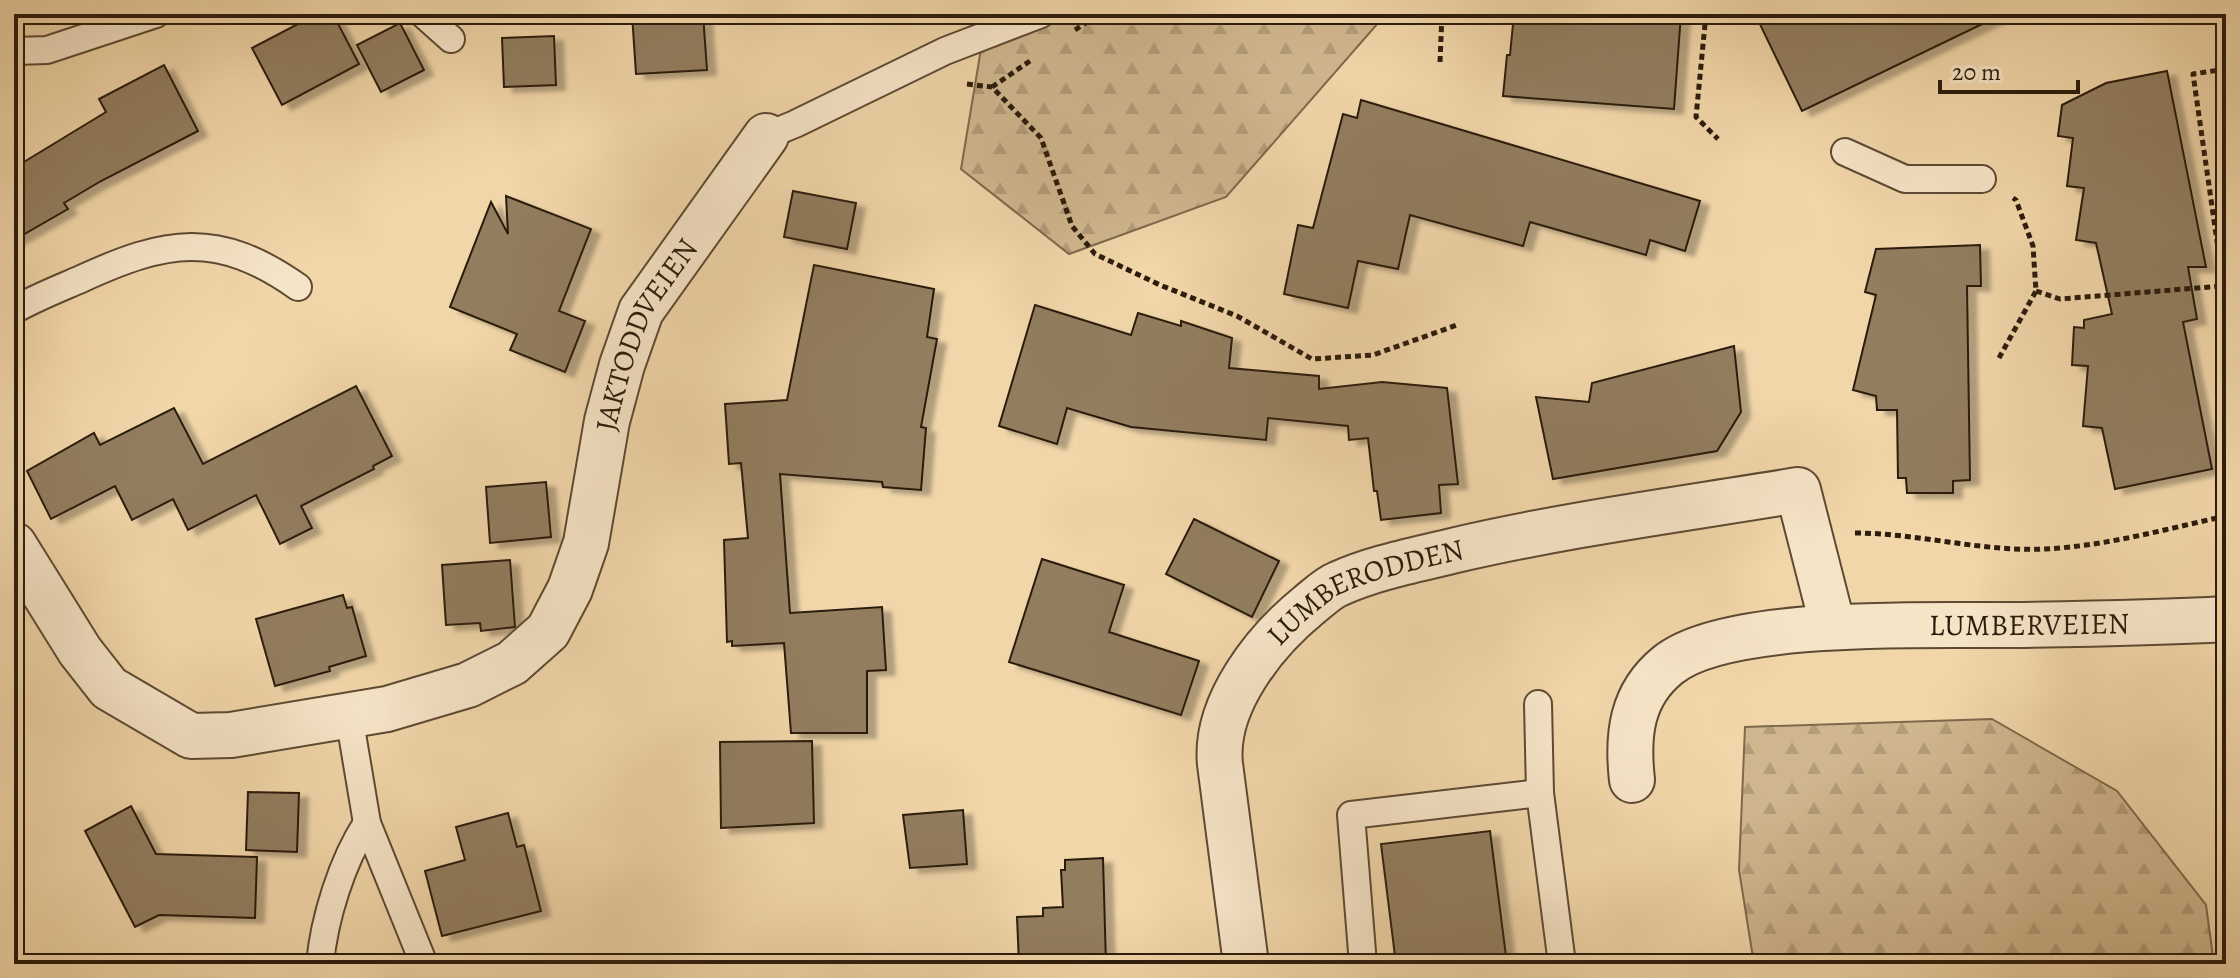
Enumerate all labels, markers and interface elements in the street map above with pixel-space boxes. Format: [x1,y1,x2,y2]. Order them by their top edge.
scale bar [1940,44,2078,94]
text: 20 m [1952,56,2001,88]
street label: JAKTODDVEIEN [586,230,707,434]
street label: LUMBERODDEN [1258,529,1468,654]
street label: LUMBERVEIEN [1929,603,2130,645]

